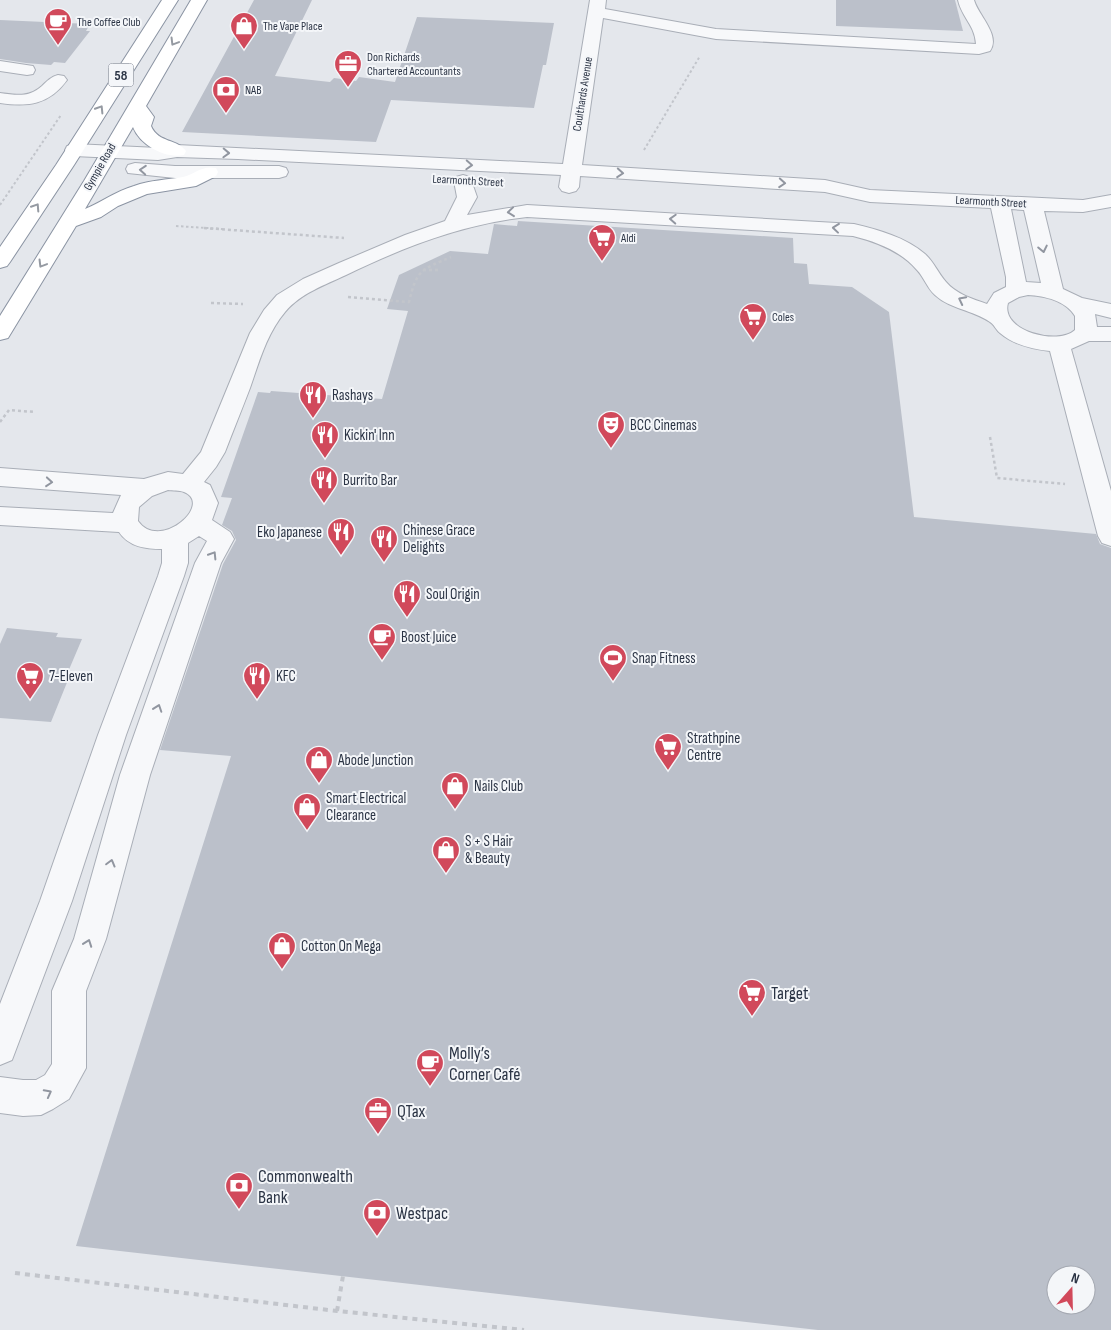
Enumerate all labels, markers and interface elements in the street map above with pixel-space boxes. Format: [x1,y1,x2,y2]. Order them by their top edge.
cafe icon: The Coffee Club [43,7,73,46]
shop icon: The Vape Place [229,11,259,50]
place label: The Coffee Club [77,15,141,30]
place label: The Vape Place [263,19,323,34]
one-way arrow [171,36,181,45]
office icon: Don Richards Chartered Accountants [333,49,363,88]
place label: Don Richards Chartered Accountants [367,50,461,79]
street label: Coulthards Avenue [570,56,596,132]
road number: 58 [108,64,134,86]
bank icon: NAB [211,75,241,114]
place label: NAB [245,83,262,98]
one-way arrow [94,105,103,114]
street label: Gympie Road [80,141,120,193]
one-way arrow [222,147,230,158]
one-way arrow [466,160,474,171]
one-way arrow [139,164,147,175]
one-way arrow [616,168,624,179]
street label: Learmonth Street [432,172,504,190]
one-way arrow [778,178,786,189]
street label: Learmonth Street [955,193,1027,211]
one-way arrow [30,203,39,213]
one-way arrow [507,207,515,218]
one-way arrow [669,214,677,225]
supermarket icon: Aldi [587,223,617,262]
one-way arrow [831,223,839,234]
place label: Aldi [620,231,636,246]
one-way arrow [1037,244,1048,253]
one-way arrow [38,258,48,267]
one-way arrow [958,296,967,306]
supermarket icon: Coles [738,302,768,341]
place label: Coles [772,310,794,325]
restaurant icon: Rashays [298,380,328,419]
place label: Rashays [332,386,373,405]
theatre icon: BCC Cinemas [596,410,626,449]
place label: BCC Cinemas [630,416,697,435]
restaurant icon: Kickin' Inn [310,420,340,459]
place label: Kickin' Inn [344,426,395,445]
restaurant icon: Burrito Bar [309,465,339,504]
place label: Burrito Bar [343,471,398,490]
one-way arrow [45,476,53,487]
restaurant icon: Eko Japanese [326,517,356,556]
place label: Chinese Grace Delights [403,521,475,557]
place label: Eko Japanese [257,523,322,542]
restaurant icon: Chinese Grace Delights [369,524,399,563]
one-way arrow [207,551,217,560]
restaurant icon: Soul Origin [392,579,422,618]
place label: Soul Origin [426,585,480,604]
cafe icon: Boost Juice [367,622,397,661]
place label: Boost Juice [401,628,457,647]
sports icon: Snap Fitness [598,643,628,682]
place label: Snap Fitness [632,649,696,668]
supermarket icon: 7-Eleven [15,661,45,700]
restaurant icon: KFC [242,661,272,700]
place label: 7-Eleven [49,667,93,686]
place label: KFC [276,667,296,686]
one-way arrow [152,704,162,712]
place label: Strathpine Centre [687,729,740,765]
supermarket icon: Strathpine Centre [653,732,683,771]
shop icon: Abode Junction [304,745,334,784]
place label: Abode Junction [337,751,413,770]
shop icon: Nails Club [440,771,470,810]
place label: Nails Club [474,777,523,796]
place label: Smart Electrical Clearance [326,789,406,825]
shop icon: Smart Electrical Clearance [292,792,322,831]
place label: S + S Hair & Beauty [465,832,514,868]
shop icon: S + S Hair & Beauty [431,835,461,874]
one-way arrow [105,859,116,867]
shop icon: Cotton On Mega [267,931,297,970]
place label: Cotton On Mega [301,937,381,956]
one-way arrow [82,939,92,948]
supermarket icon: Target [737,978,767,1017]
place label: Target [771,983,809,1004]
place label: Molly’s Corner Café [449,1043,521,1085]
cafe icon: Molly’s Corner Café [415,1048,445,1087]
one-way arrow [42,1089,51,1099]
office icon: QTax [363,1096,393,1135]
place label: QTax [397,1101,426,1122]
place label: Commonwealth Bank [258,1166,353,1208]
bank icon: Commonwealth Bank [224,1171,254,1210]
bank icon: Westpac [362,1198,392,1237]
place label: Westpac [396,1203,448,1224]
north arrow [1046,1265,1096,1315]
text: N [1069,1269,1082,1288]

